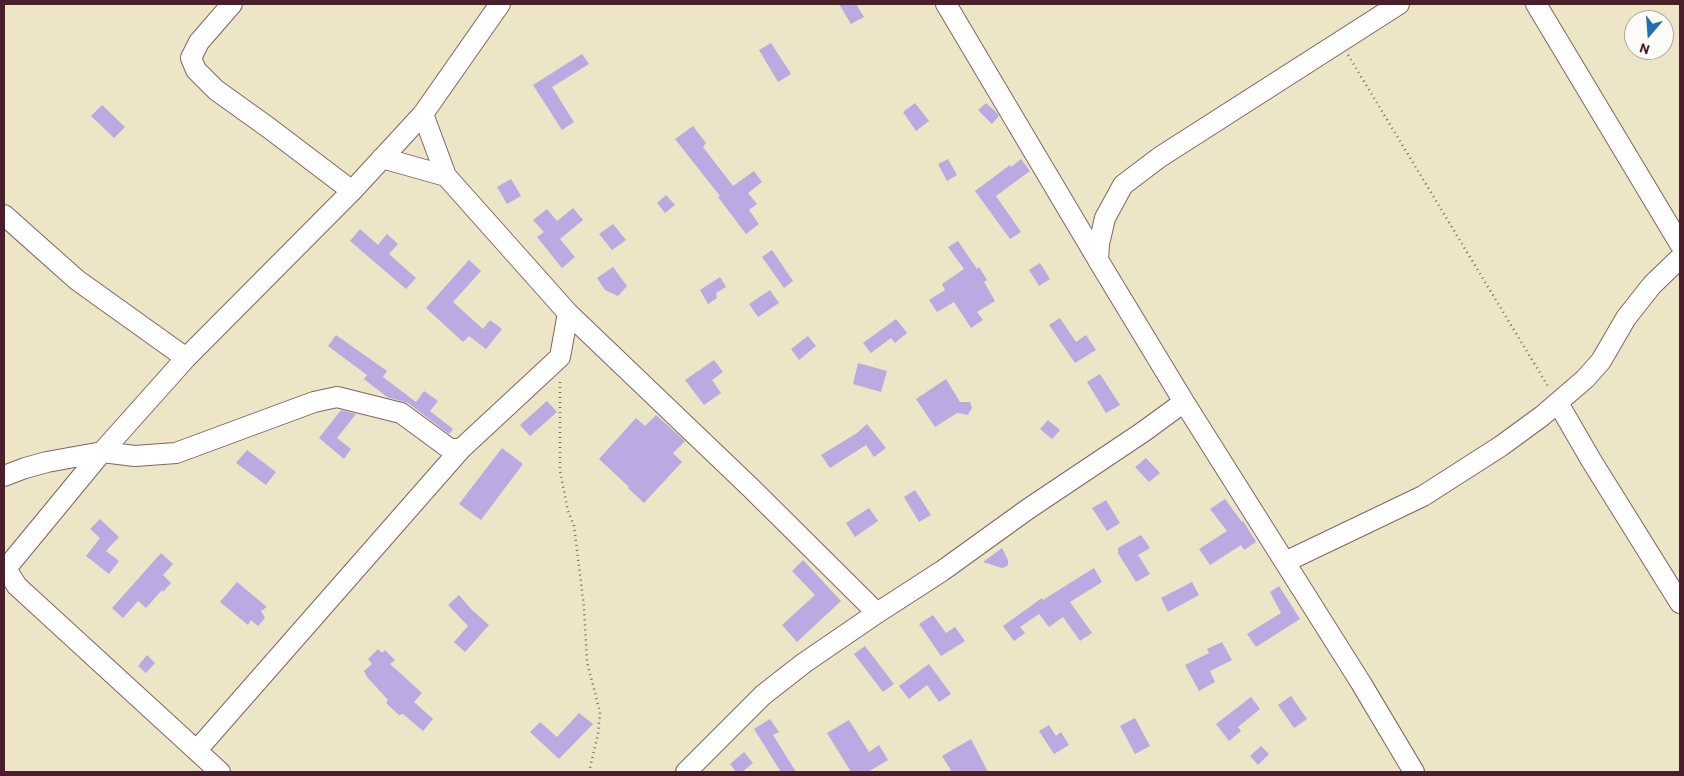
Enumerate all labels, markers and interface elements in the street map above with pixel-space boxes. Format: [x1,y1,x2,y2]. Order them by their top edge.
north arrow [1624,10,1674,60]
text: N [1637,39,1652,58]

